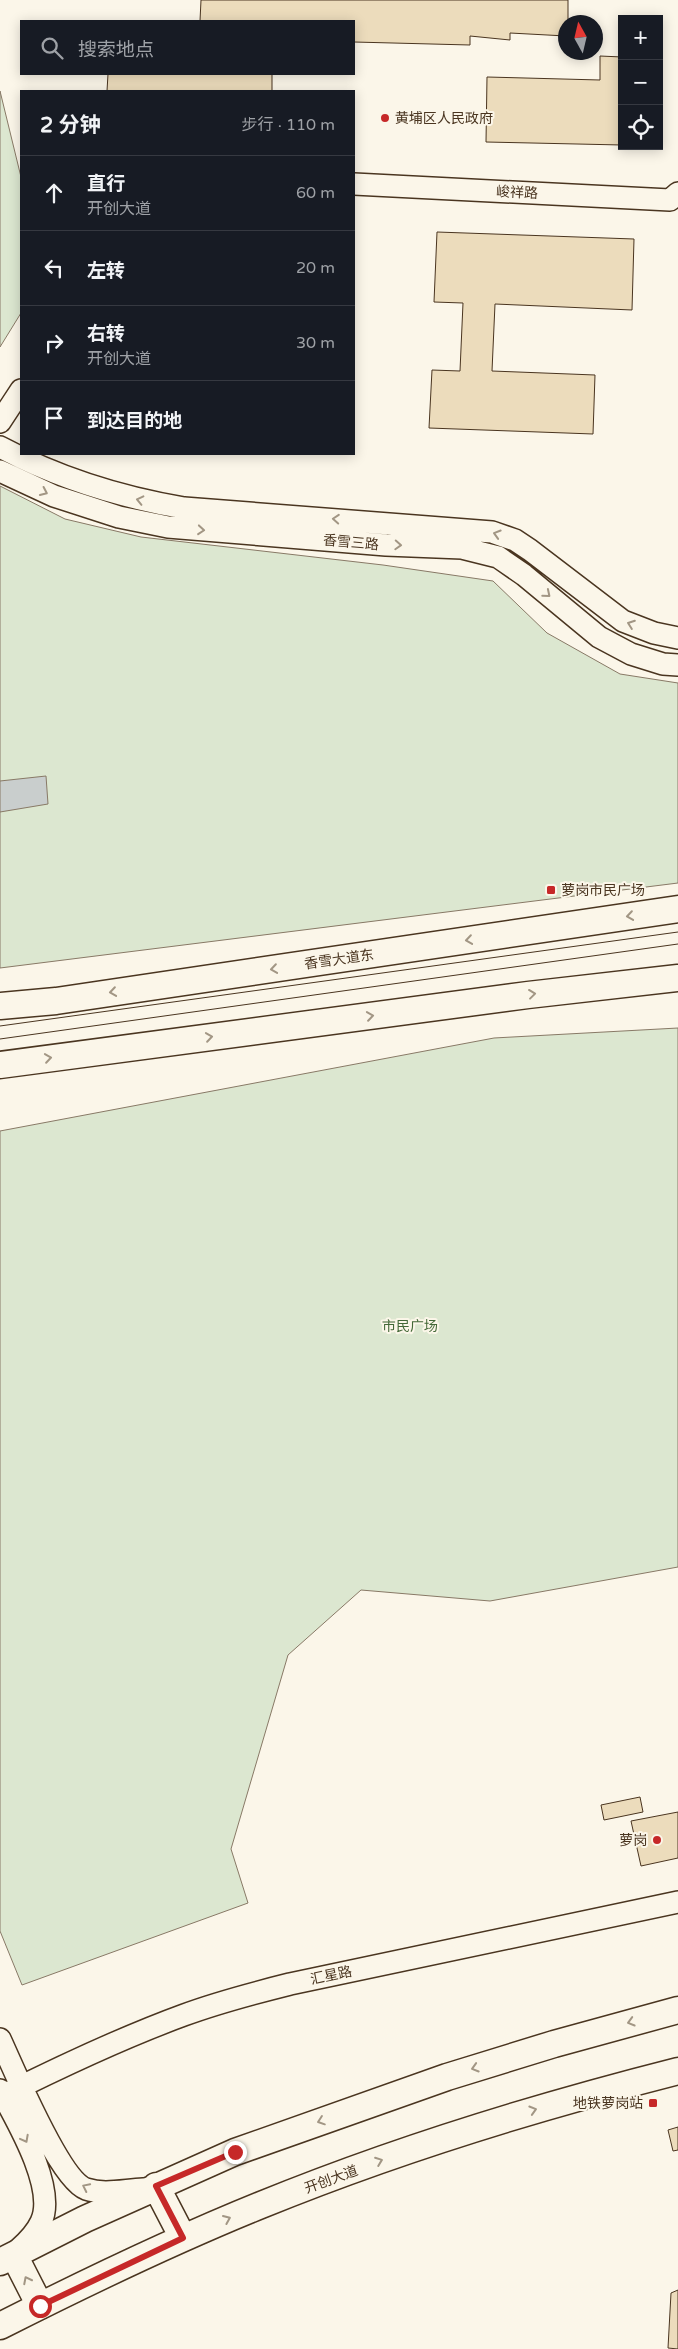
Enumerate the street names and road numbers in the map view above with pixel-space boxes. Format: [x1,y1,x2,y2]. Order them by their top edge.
street label: 峻祥路 [496,183,538,202]
street label: 香雪三路 [322,532,380,553]
street label: 香雪大道东 [303,946,375,973]
street label: 汇星路 [309,1963,353,1988]
street label: 开创大道 [302,2162,360,2197]

